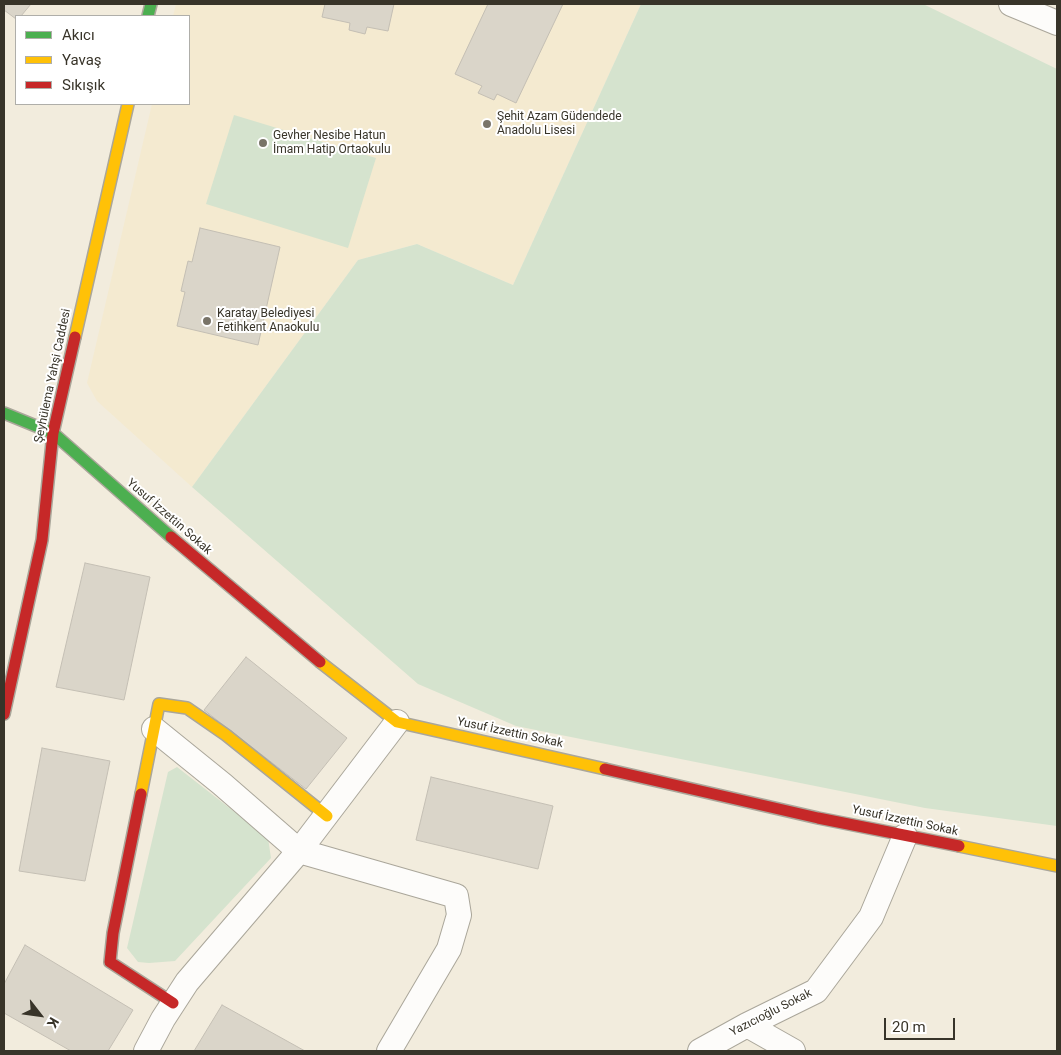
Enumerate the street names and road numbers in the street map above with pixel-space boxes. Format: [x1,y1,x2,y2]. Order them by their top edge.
street label: Şeyhülema Yahşi Caddesi [32,308,74,444]
street label: Yusuf İzzettin Sokak [124,476,214,558]
street label: Yusuf İzzettin Sokak [456,715,564,751]
street label: Yusuf İzzettin Sokak [851,803,959,839]
street label: Yazıcıoğlu Sokak [728,986,814,1040]

